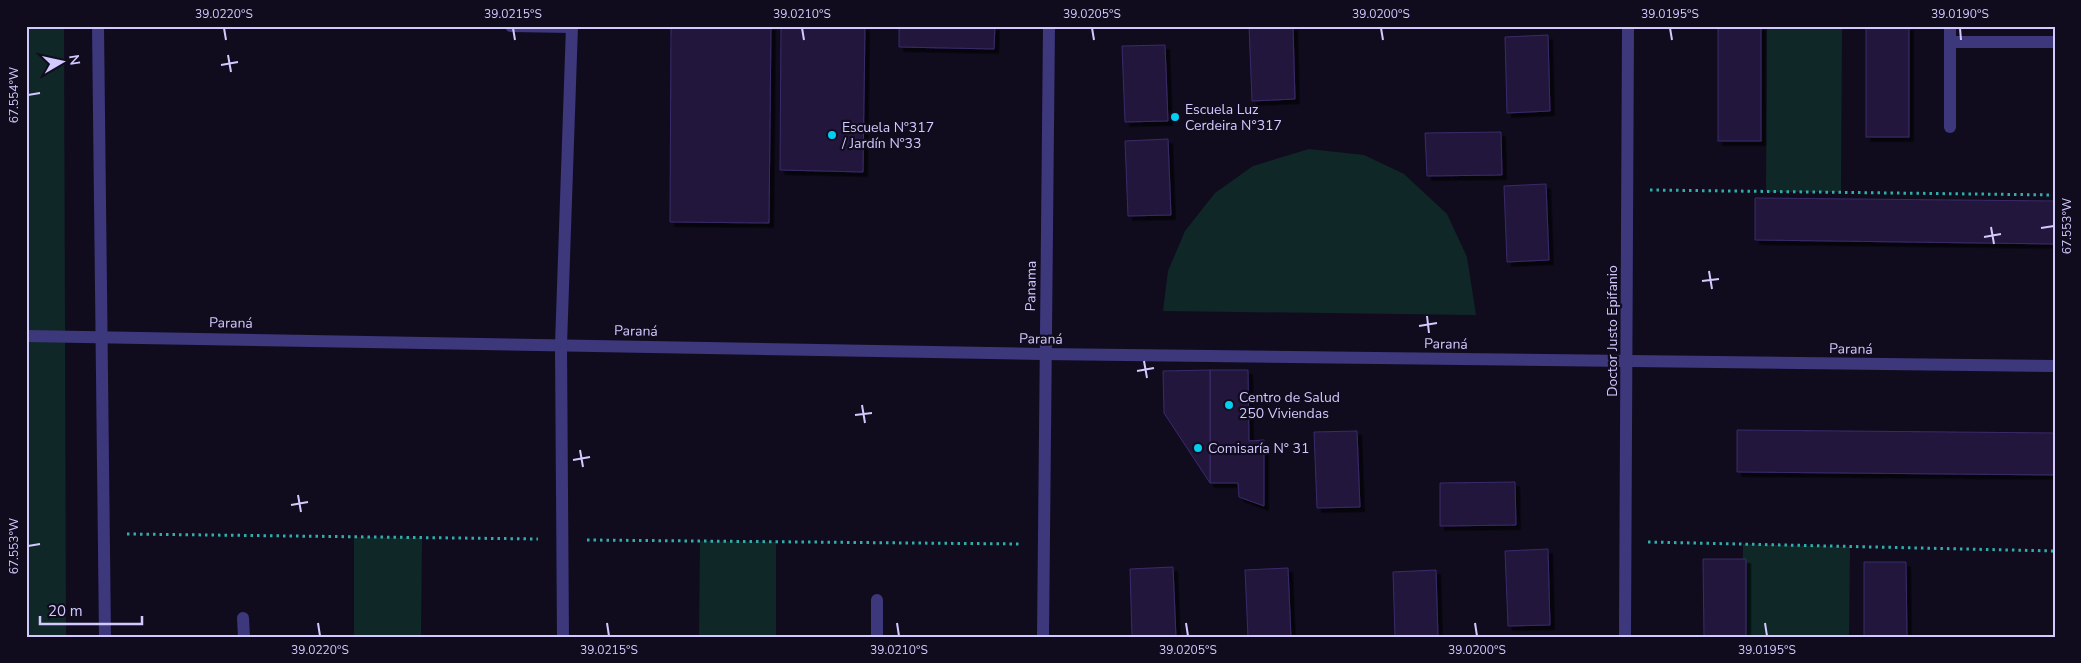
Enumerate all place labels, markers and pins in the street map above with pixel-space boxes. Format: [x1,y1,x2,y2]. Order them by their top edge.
place label: Escuela Luz Cerdeira N°317 [1185,100,1282,135]
marker: Escuela Luz Cerdeira N°317 [1169,111,1181,123]
place label: Escuela Nº317 / Jardín Nº33 [841,118,934,153]
marker: Escuela Nº317 / Jardín Nº33 [826,129,838,141]
place label: Centro de Salud 250 Viviendas [1239,388,1340,423]
marker: Centro de Salud 250 Viviendas [1223,399,1235,411]
place label: Comisaría N° 31 [1208,439,1309,458]
marker: Comisaría N° 31 [1192,442,1204,454]

